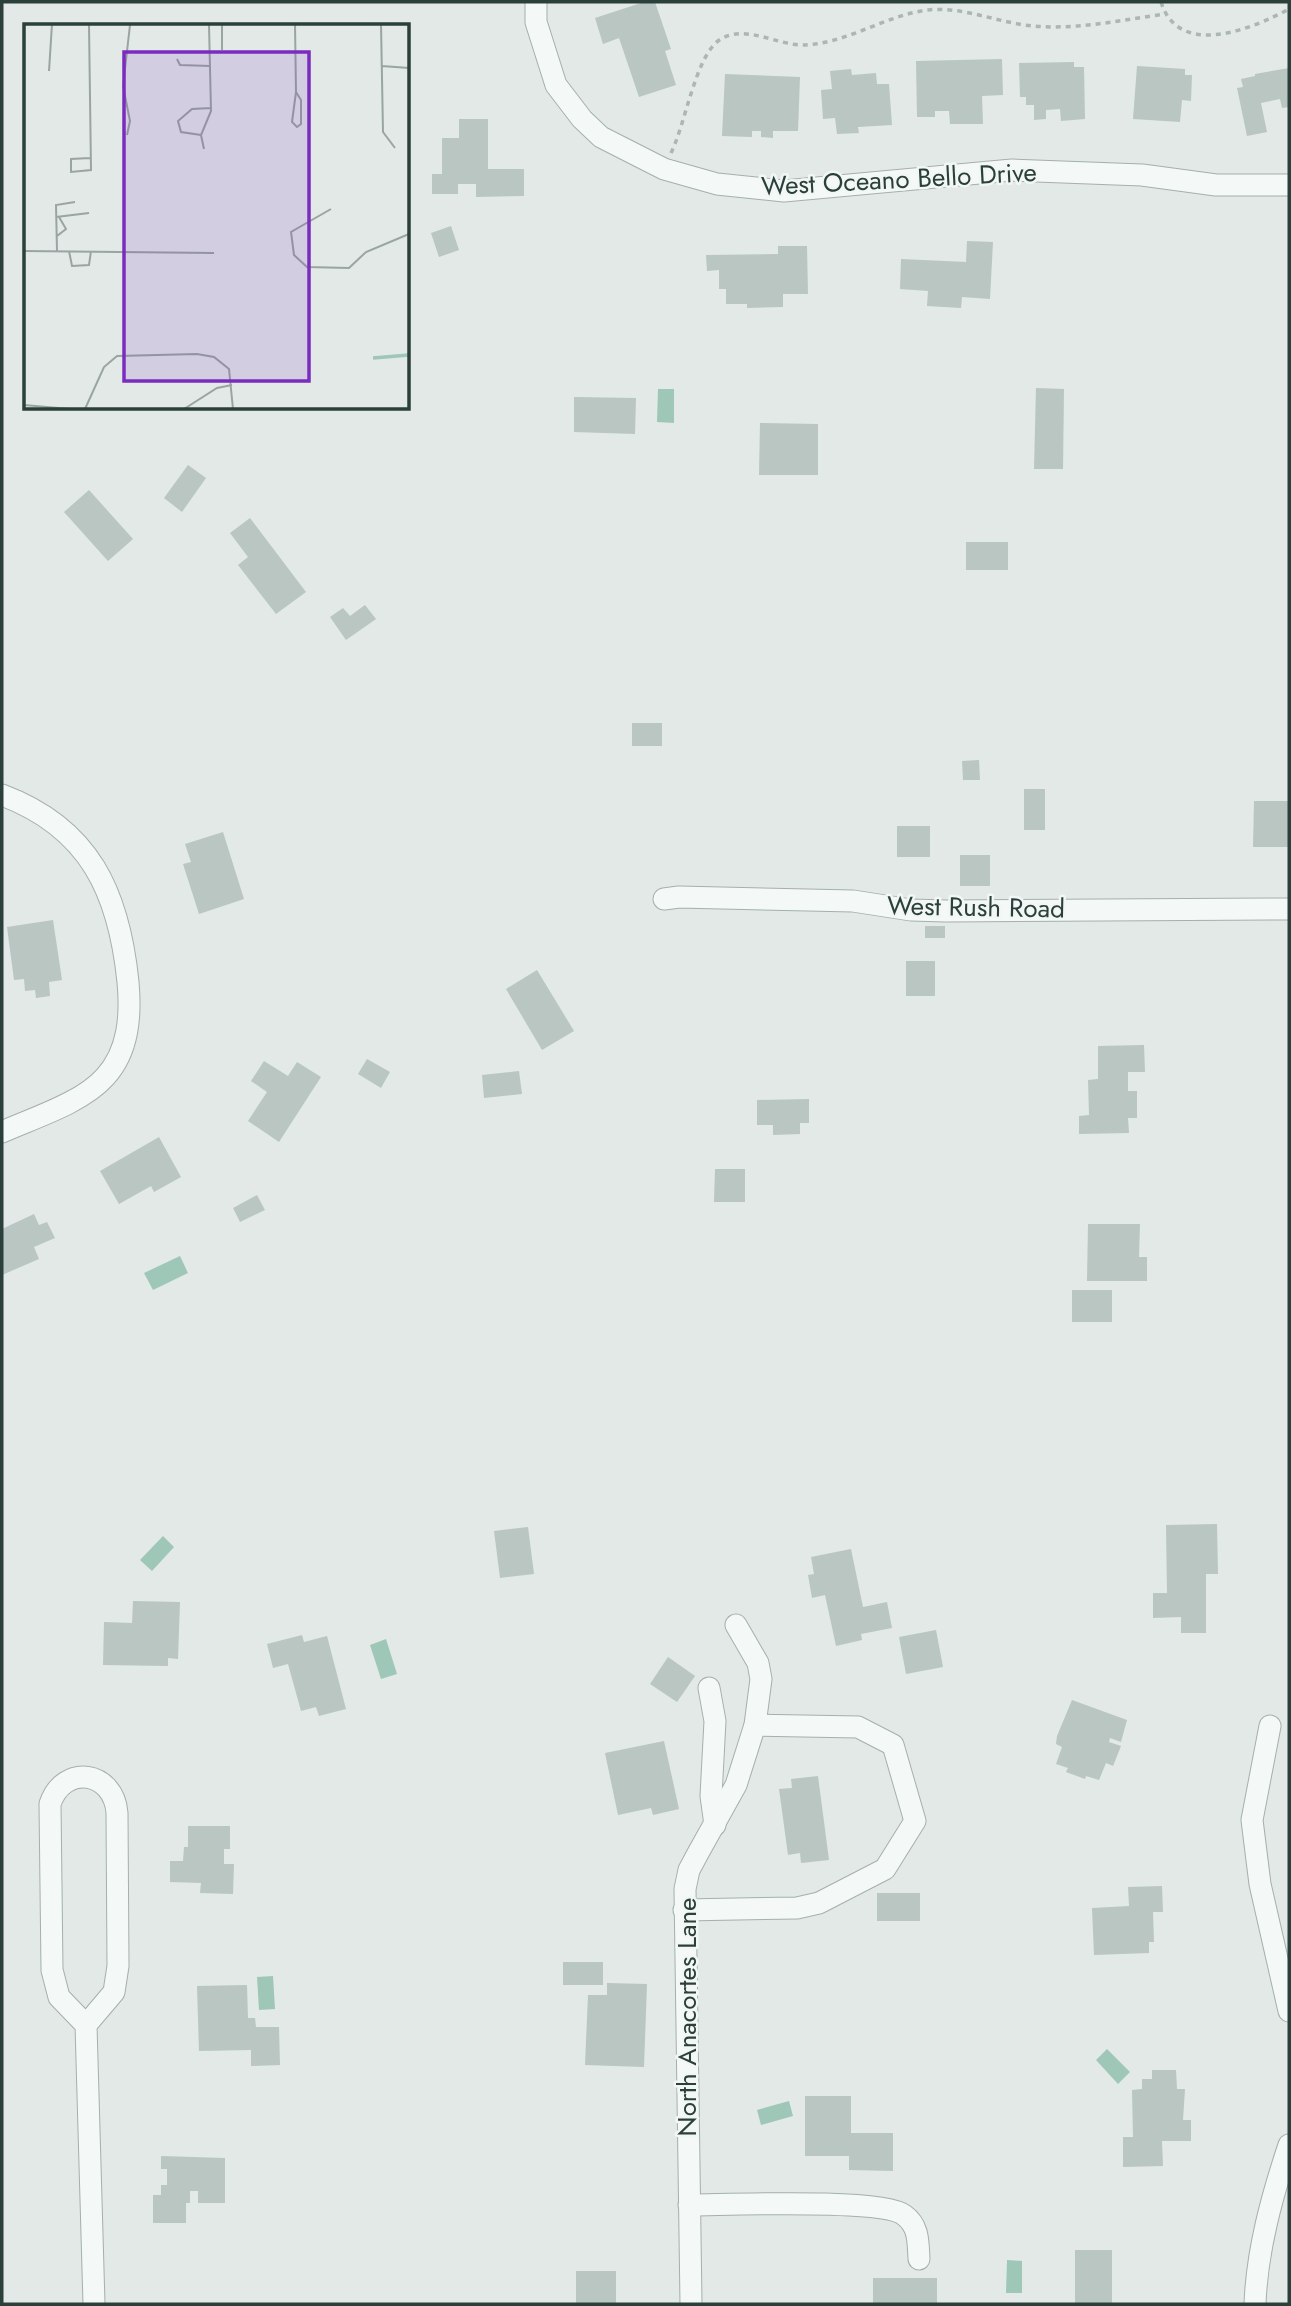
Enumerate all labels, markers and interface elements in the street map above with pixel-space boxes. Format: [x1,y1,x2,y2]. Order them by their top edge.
inset map [24,24,410,410]
street label: West Oceano Bello Drive [760,153,1038,205]
street label: West Rush Road [887,886,1065,928]
street label: North Anacortes Lane [668,1898,706,2136]

